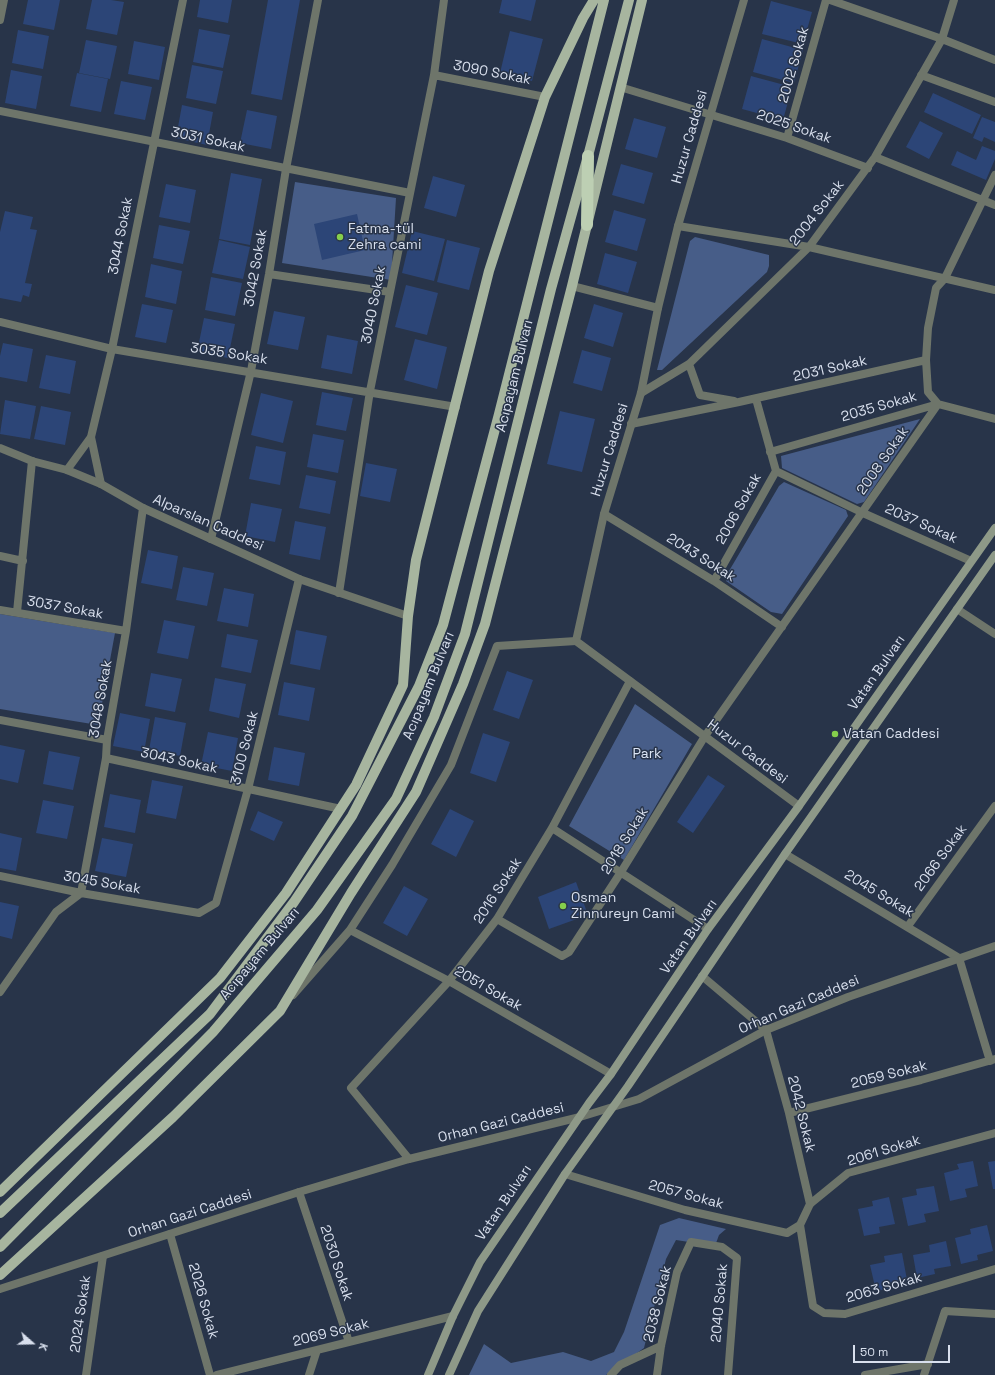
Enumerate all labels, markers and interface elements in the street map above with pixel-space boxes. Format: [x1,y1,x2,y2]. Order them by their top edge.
street label: 2002 Sokak [775,25,813,105]
street label: 3090 Sokak [452,57,532,89]
street label: Huzur Caddesi [669,88,711,186]
street label: 2025 Sokak [754,106,834,148]
street label: 3031 Sokak [169,124,247,156]
street label: 2004 Sokak [786,177,848,249]
street label: 3044 Sokak [105,196,137,276]
place label: Fatma-tül Zehra cami [348,221,421,254]
street label: 3042 Sokak [241,228,271,308]
marker: Fatma-tül Zehra cami [335,232,345,242]
street label: 3040 Sokak [358,265,390,345]
street label: Acıpayam Bulvarı [493,318,537,434]
street label: 3035 Sokak [189,340,269,368]
street label: 2031 Sokak [791,352,869,386]
street label: 2035 Sokak [839,388,919,426]
street label: Huzur Caddesi [588,401,632,499]
street label: 2008 Sokak [853,424,913,498]
street label: 2006 Sokak [713,470,765,548]
street label: Alparslan Caddesi [150,491,266,555]
street label: 2037 Sokak [882,501,960,547]
street label: 2043 Sokak [663,530,739,586]
street label: 3037 Sokak [25,593,105,623]
street label: Acıpayam Bulvarı [400,629,458,743]
street label: Vatan Bulvarı [845,632,909,714]
street label: 3048 Sokak [86,659,116,739]
street label: 3100 Sokak [228,709,262,787]
street label: Huzur Caddesi [703,716,791,788]
place label: Vatan Caddesi [843,726,939,742]
marker: Vatan Caddesi [830,729,840,739]
street label: 3043 Sokak [139,745,219,777]
park label: Park [632,746,662,762]
street label: 2018 Sokak [598,804,652,878]
street label: 2066 Sokak [911,821,971,895]
street label: 2016 Sokak [470,855,526,927]
street label: 2045 Sokak [841,867,917,921]
street label: 3045 Sokak [62,868,142,898]
place label: Osman Zinnureyn Cami [571,890,675,922]
street label: Vatan Bulvarı [657,896,721,978]
marker: Osman Zinnureyn Cami [558,901,568,911]
street label: Acıpayam Bulvarı [217,905,303,1003]
street label: 2051 Sokak [451,963,525,1015]
street label: Orhan Gazi Caddesi [736,972,862,1038]
street label: 2059 Sokak [849,1057,929,1093]
street label: 2042 Sokak [783,1074,819,1154]
street label: Orhan Gazi Caddesi [436,1099,566,1147]
street label: 2061 Sokak [845,1132,923,1170]
street label: Vatan Bulvarı [473,1162,535,1244]
street label: 2057 Sokak [646,1177,726,1213]
street label: Orhan Gazi Caddesi [126,1186,254,1242]
street label: 2030 Sokak [316,1223,356,1303]
street label: 2026 Sokak [184,1261,222,1341]
street label: 2040 Sokak [708,1263,732,1343]
street label: 2038 Sokak [640,1264,676,1344]
street label: 2063 Sokak [844,1269,924,1307]
street label: 2024 Sokak [67,1274,95,1354]
street label: 2069 Sokak [291,1315,371,1351]
north arrow [12,1323,52,1363]
scale bar [855,1337,952,1363]
text: K [36,1341,51,1353]
text: 50 m [860,1344,888,1360]

